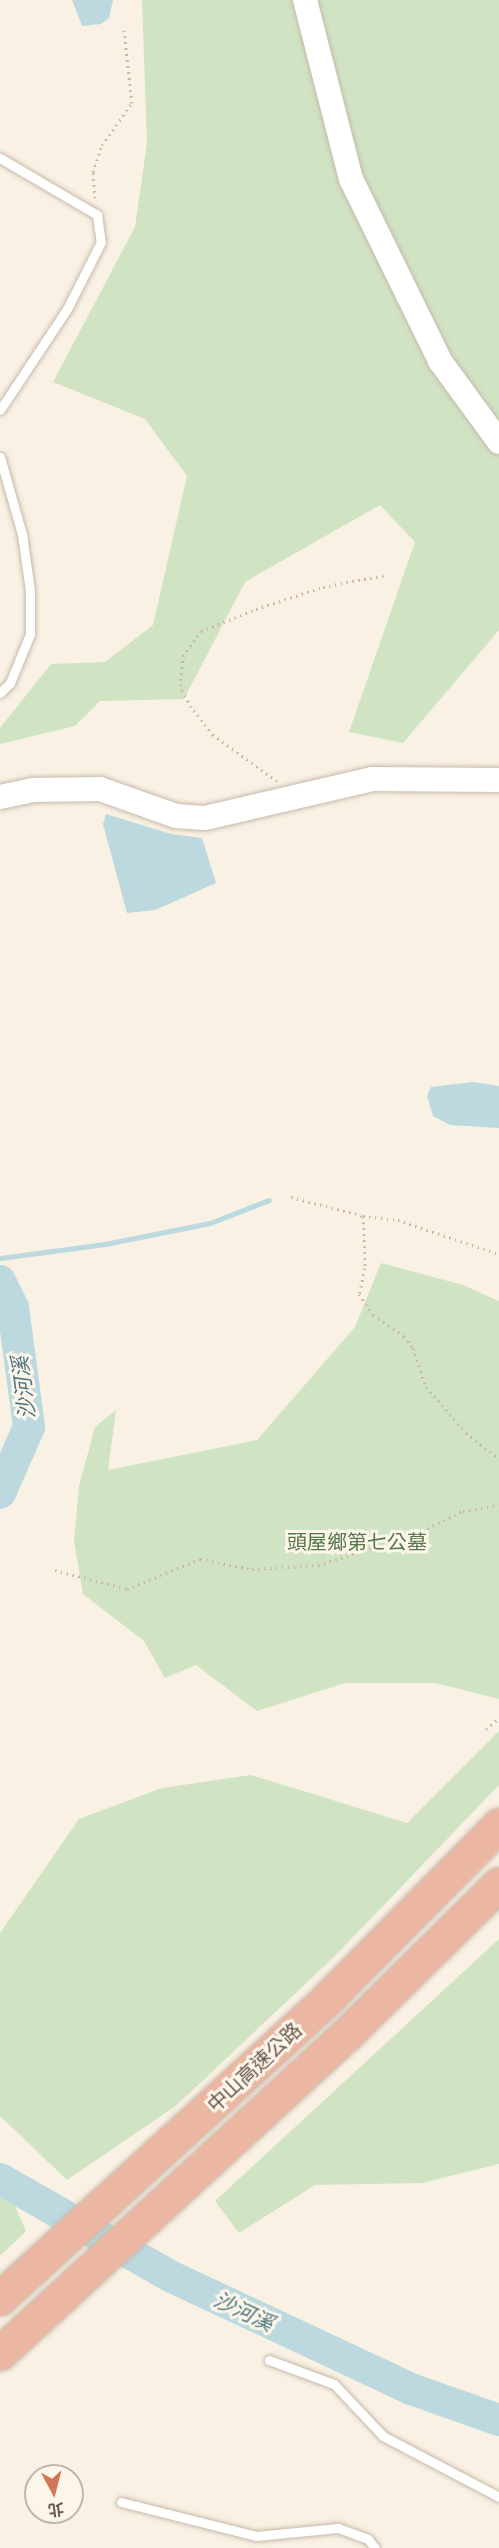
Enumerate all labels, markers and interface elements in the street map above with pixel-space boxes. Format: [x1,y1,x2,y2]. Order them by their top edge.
water label: 沙河溪 [7,1355,39,1421]
park label: 頭屋鄉第七公墓 [287,1529,427,1553]
street label: 中山高速公路 [202,2017,306,2117]
water label: 沙河溪 [210,2286,278,2336]
north arrow [24,2464,84,2524]
text: 北 [47,2500,65,2520]

